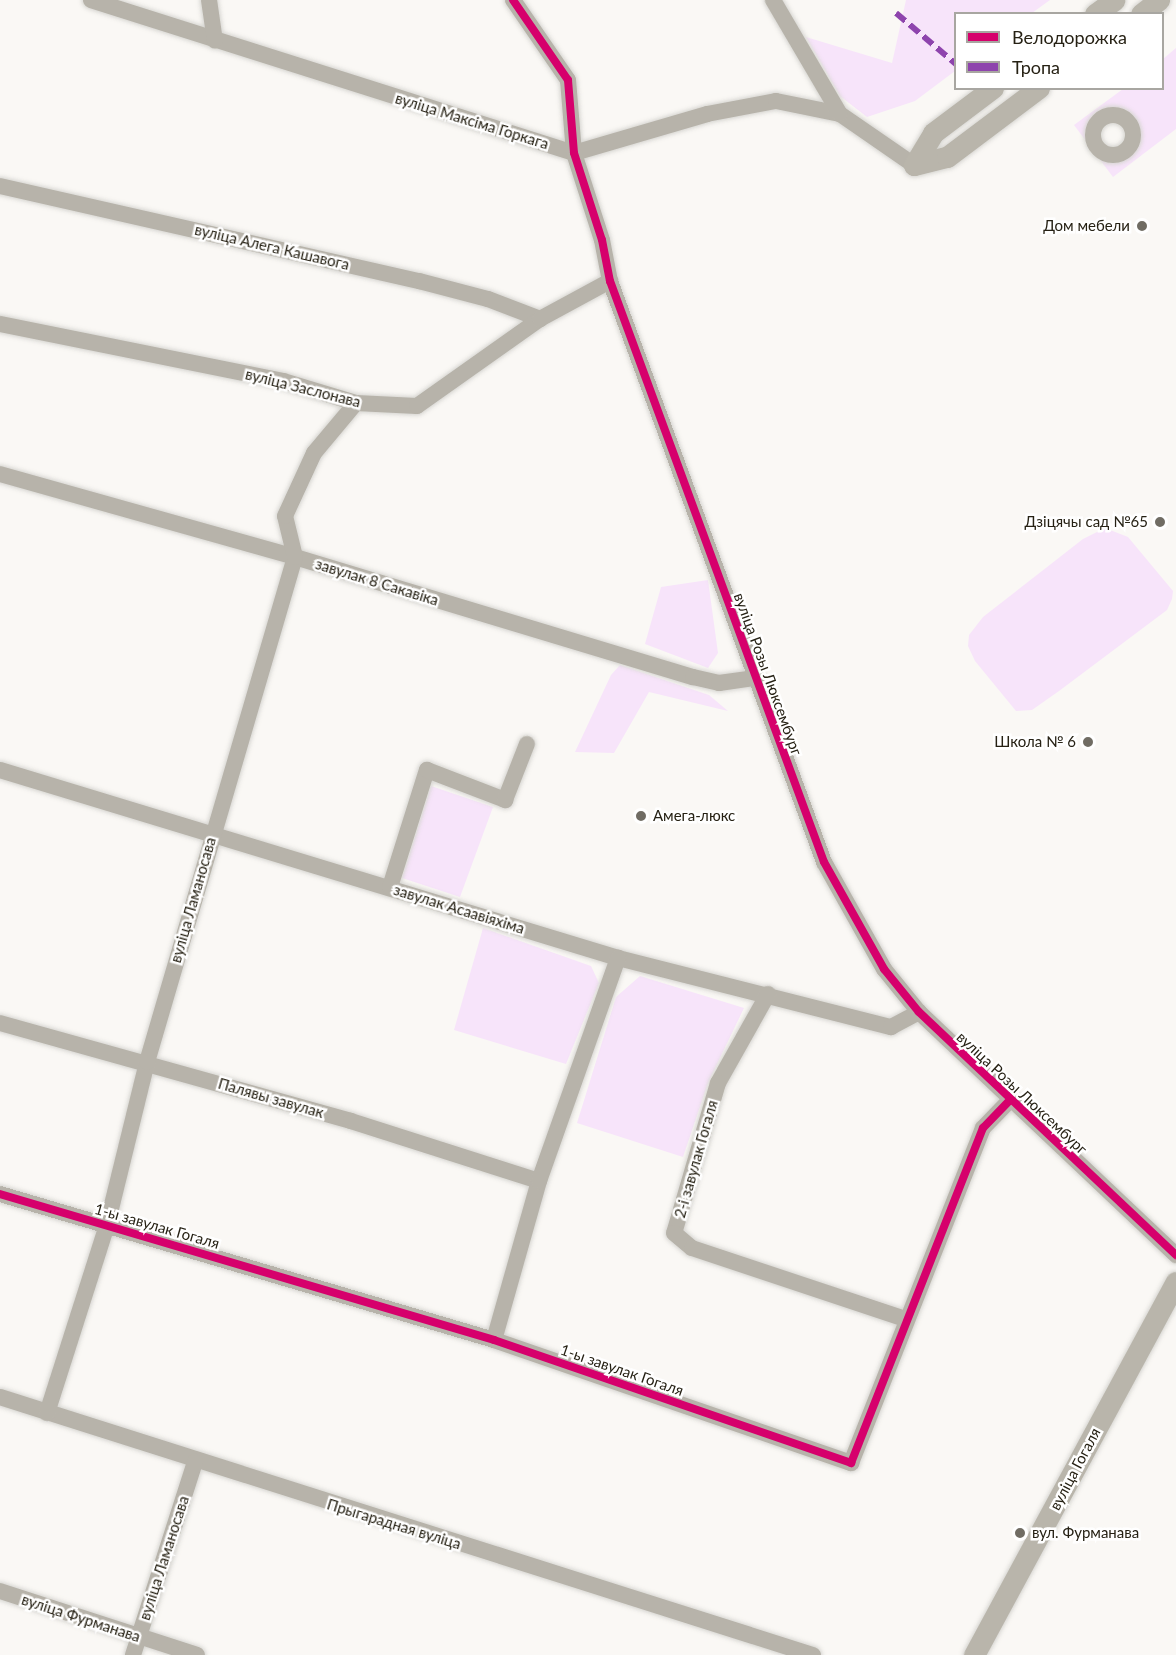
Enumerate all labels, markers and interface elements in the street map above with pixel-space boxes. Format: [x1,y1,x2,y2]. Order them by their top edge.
legend [954,12,1164,90]
text: Велодорожка [1012,26,1127,48]
text: Тропа [1012,56,1060,78]
street label: вуліца Максіма Горкага [393,89,551,153]
place label: Дом мебели [1043,217,1130,235]
marker: Дом мебели [1135,219,1149,233]
street label: вуліца Алега Кашавога [193,220,351,274]
street label: вуліца Заслонава [243,365,363,411]
place label: Дзіцячы сад №65 [1025,513,1148,531]
marker: Дзіцячы сад №65 [1153,515,1167,529]
street label: завулак 8 Сакавіка [313,555,441,609]
street label: вуліца Розы Люксембург [730,590,806,758]
place label: Школа № 6 [994,733,1076,751]
marker: Школа № 6 [1081,735,1095,749]
place label: Амега-люкс [653,807,735,825]
marker: Амега-люкс [634,809,648,823]
street label: вуліца Ламаносава [166,835,220,965]
street label: завулак Асаавіяхіма [391,881,527,937]
street label: вуліца Розы Люксембург [953,1028,1091,1158]
street label: Палявы завулак [216,1074,326,1122]
street label: 2-і завулак Гогаля [671,1098,721,1220]
street label: 1-ы завулак Гогаля [93,1200,221,1252]
street label: 1-ы завулак Гогаля [558,1340,686,1400]
street label: вуліца Гогаля [1046,1425,1104,1513]
street label: вуліца Ламаносава [135,1494,193,1622]
street label: Прыгарадная вуліца [325,1495,463,1553]
place label: вул. Фурманава [1032,1524,1139,1542]
marker: вул. Фурманава [1013,1526,1027,1540]
street label: вуліца Фурманава [19,1590,143,1646]

